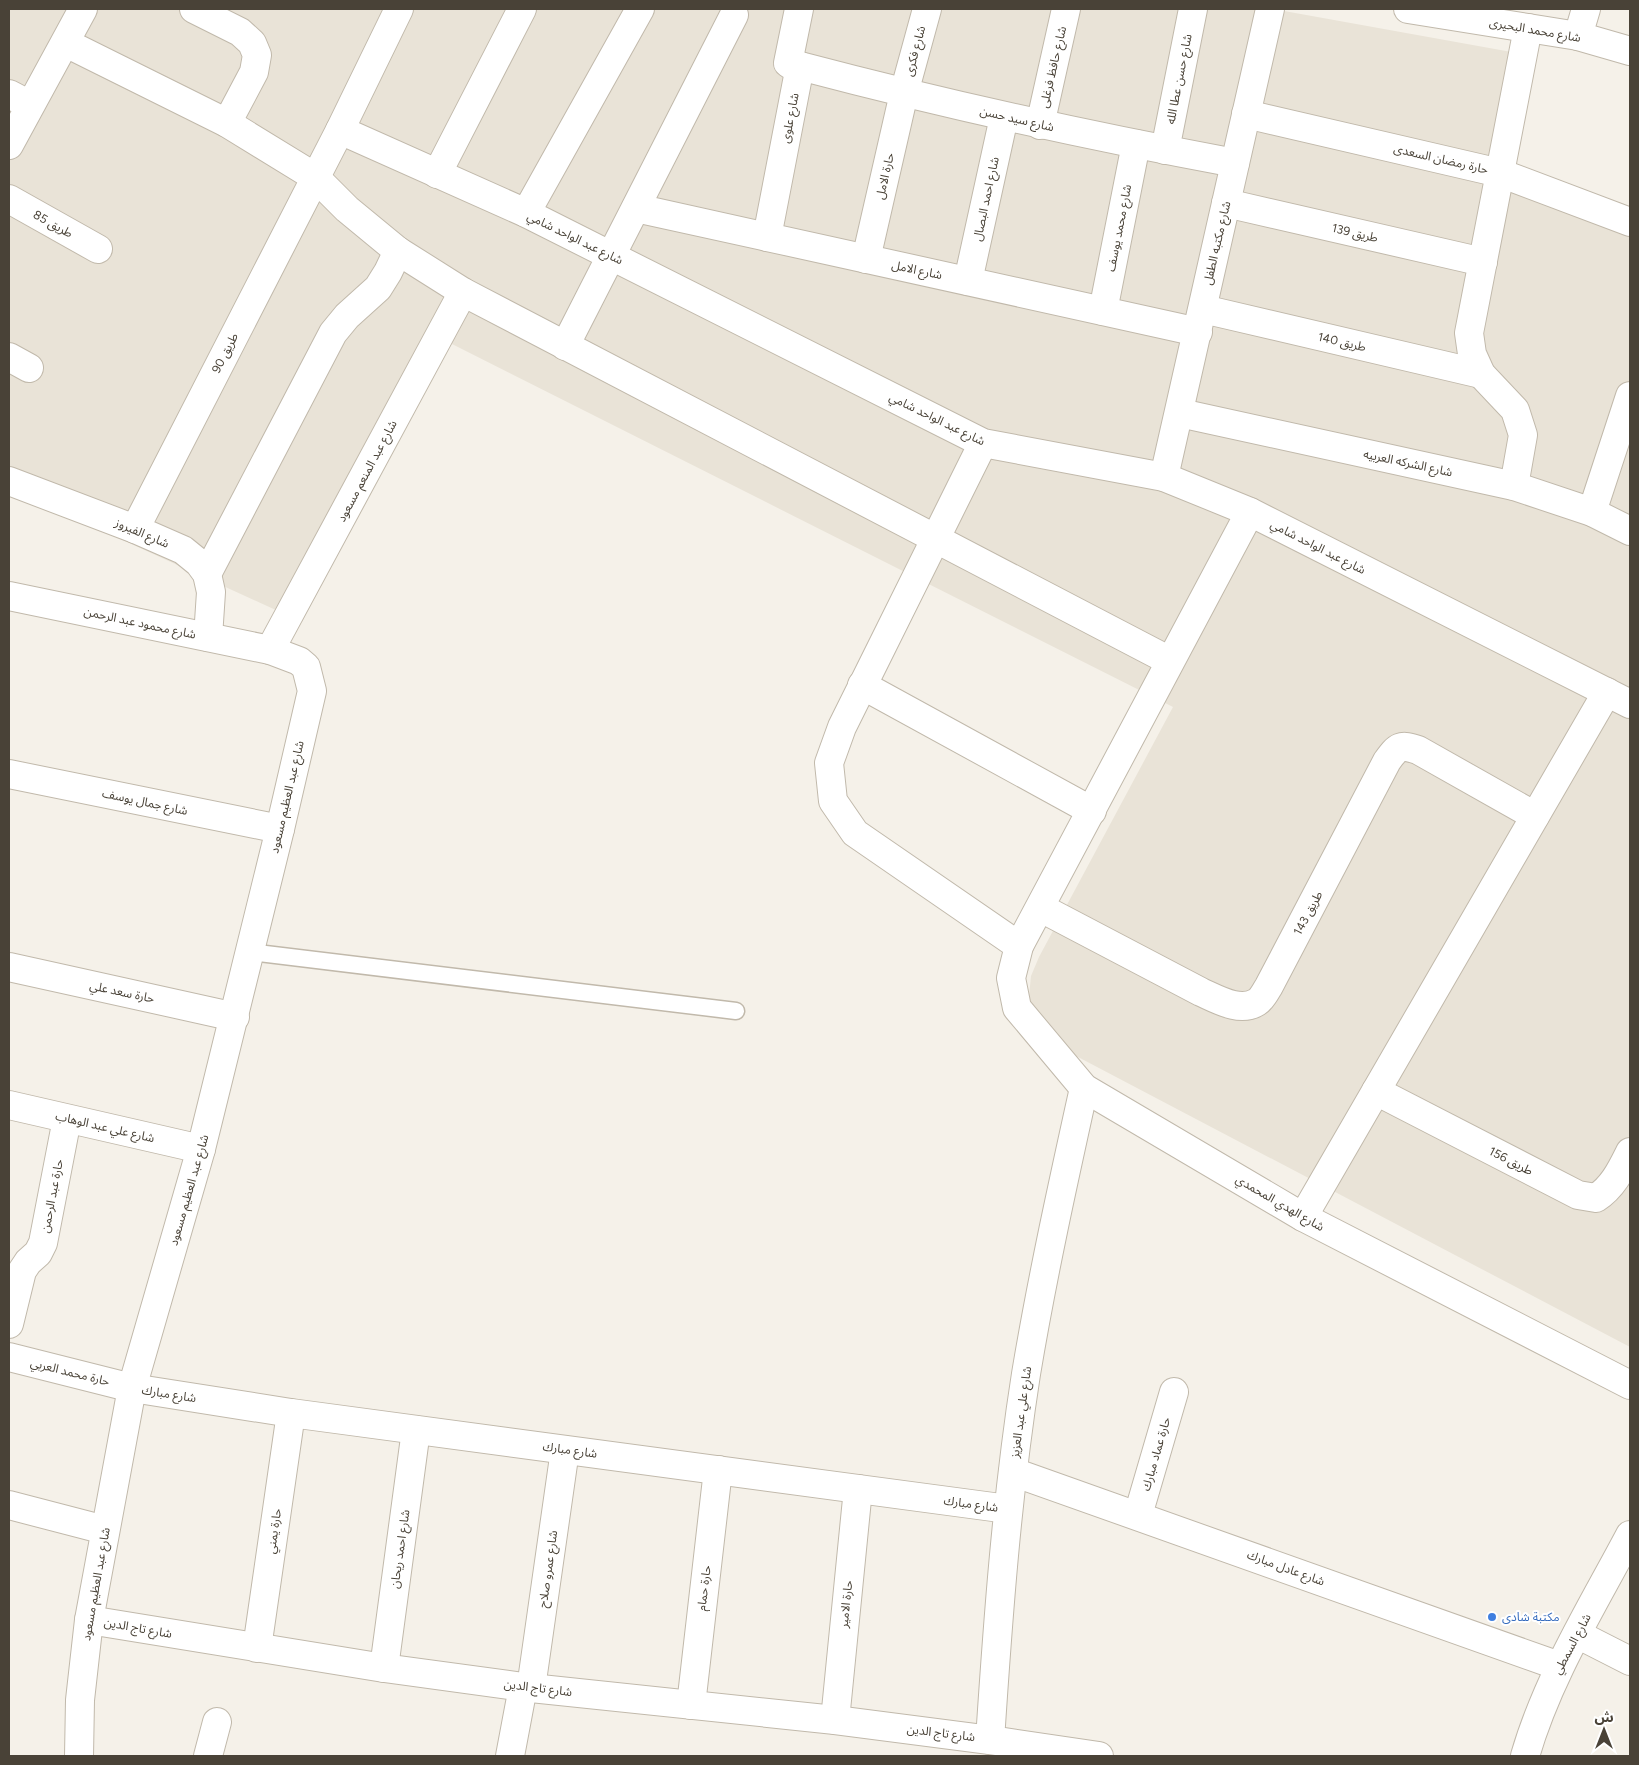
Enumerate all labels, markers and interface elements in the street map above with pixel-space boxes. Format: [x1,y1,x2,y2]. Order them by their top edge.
street label: شارع محمد البحيرى [1488,15,1582,47]
street label: شارع فكرى [902,24,930,78]
street label: شارع حافظ فرغلى [1037,25,1071,110]
street label: شارع حسن عطا الله [1163,33,1197,126]
street label: شارع علوى [778,92,804,145]
street label: شارع سيد حسن [978,104,1055,136]
street label: حارة رمضان السعدى [1392,141,1490,177]
street label: حارة الامل [873,151,897,201]
street label: شارع احمد البصال [970,156,1004,243]
street label: شارع محمد يوسف [1104,183,1136,273]
street label: شارع مكتبه الطفل [1201,200,1235,287]
street label: طريق 85 [30,207,75,241]
street label: شارع عبد الواحد شامي [524,209,625,270]
street label: طريق 139 [1330,221,1379,246]
street label: شارع الامل [890,258,944,284]
street label: طريق 140 [1316,330,1367,355]
street label: طريق 90 [209,331,242,376]
street label: شارع عبد الواحد شامي [886,390,987,451]
street label: شارع عبد المنعم مسعود [334,418,401,525]
street label: شارع الشركه العربيه [1362,447,1454,481]
street label: شارع الفيروز [111,515,171,552]
street label: شارع عبد الواحد شامي [1267,517,1368,580]
street label: شارع محمود عبد الرحمن [82,604,197,644]
street label: شارع عبد العظيم مسعود [267,739,309,855]
street label: شارع جمال يوسف [101,786,189,820]
street label: طريق 143 [1291,889,1326,938]
street label: حارة سعد علي [88,978,156,1008]
street label: شارع علي عبد الوهاب [53,1109,156,1148]
street label: شارع عبد العظيم مسعود [166,1133,213,1248]
street label: طريق 156 [1486,1144,1535,1179]
street label: حارة عبد الرحمن [38,1158,66,1234]
street label: شارع الهدي المحمدي [1232,1172,1327,1236]
street label: حارة محمد العربي [28,1355,111,1391]
street label: شارع علي عبد العزيز [1008,1365,1037,1460]
street label: شارع مبارك [140,1383,197,1407]
street label: حارة عماد مبارك [1139,1416,1173,1492]
street label: شارع مبارك [542,1439,598,1463]
street label: شارع مبارك [943,1493,999,1517]
street label: حارة يمني [264,1507,287,1555]
street label: شارع احمد ريحان [388,1509,414,1590]
street label: شارع عبد العظيم مسعود [79,1526,115,1642]
street label: شارع عمرو صلاح [536,1529,562,1609]
street label: شارع عادل مبارك [1245,1547,1327,1590]
street label: حارة حمام [694,1565,716,1612]
street label: حارة الامير [836,1580,856,1629]
place label: مكتبة شادى [1502,1610,1560,1624]
marker: مكتبة شادى [1486,1611,1498,1623]
street label: شارع السمطي [1550,1611,1596,1678]
street label: شارع تاج الدين [103,1615,173,1643]
street label: شارع تاج الدين [503,1677,573,1701]
north arrow [1579,1705,1629,1755]
text: ش [1594,1709,1614,1726]
street label: شارع تاج الدين [906,1722,976,1746]

